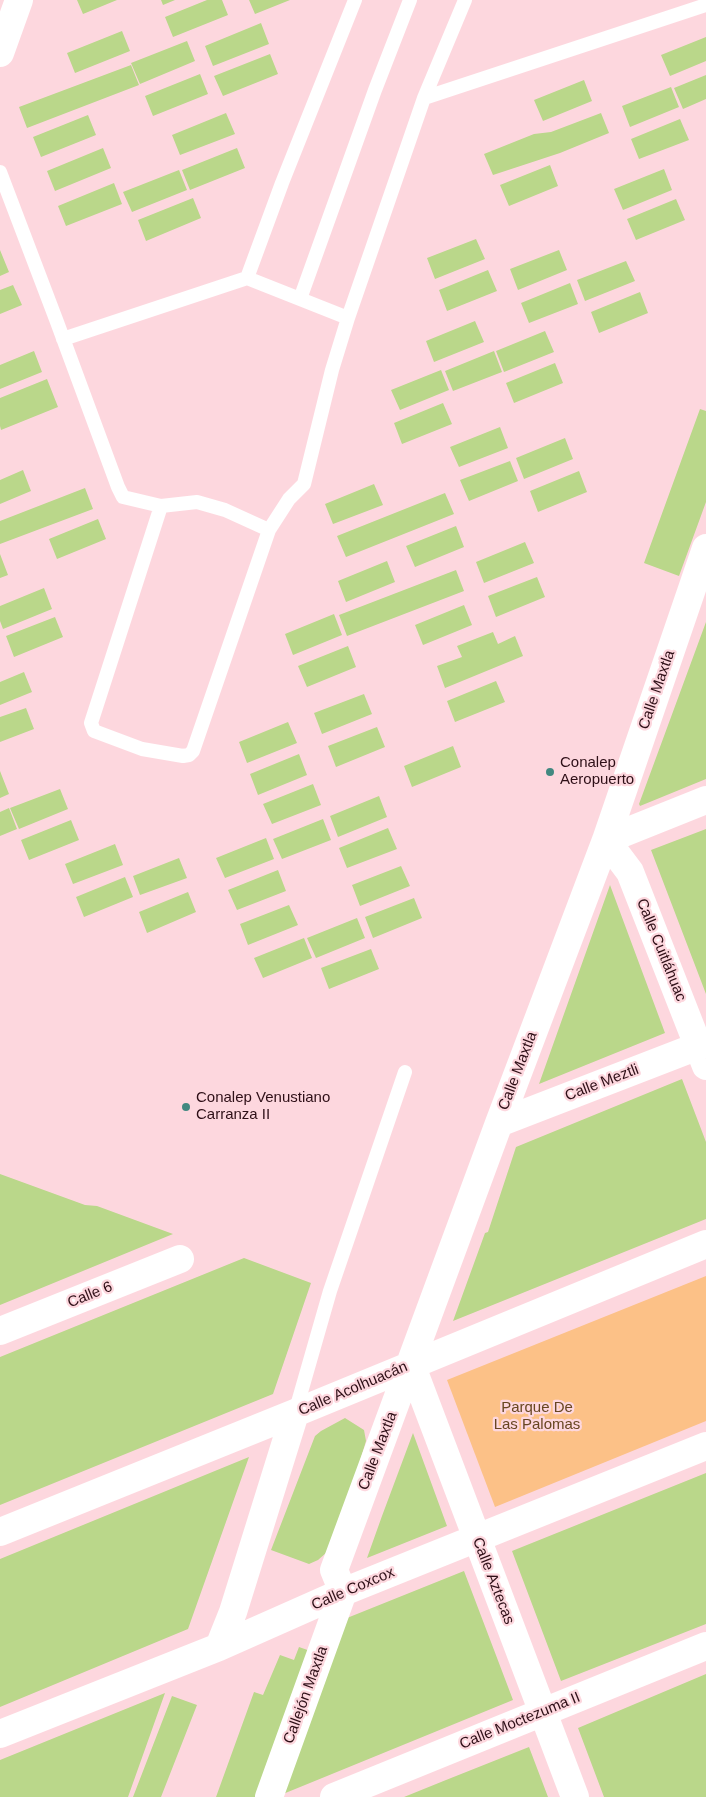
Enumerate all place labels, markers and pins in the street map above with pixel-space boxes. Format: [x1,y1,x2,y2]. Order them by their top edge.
place label: Conalep Aeropuerto [560,754,634,789]
marker: Conalep Aeropuerto [544,766,556,778]
place label: Conalep Venustiano Carranza II [196,1089,330,1124]
marker: Conalep Venustiano Carranza II [180,1101,192,1113]

